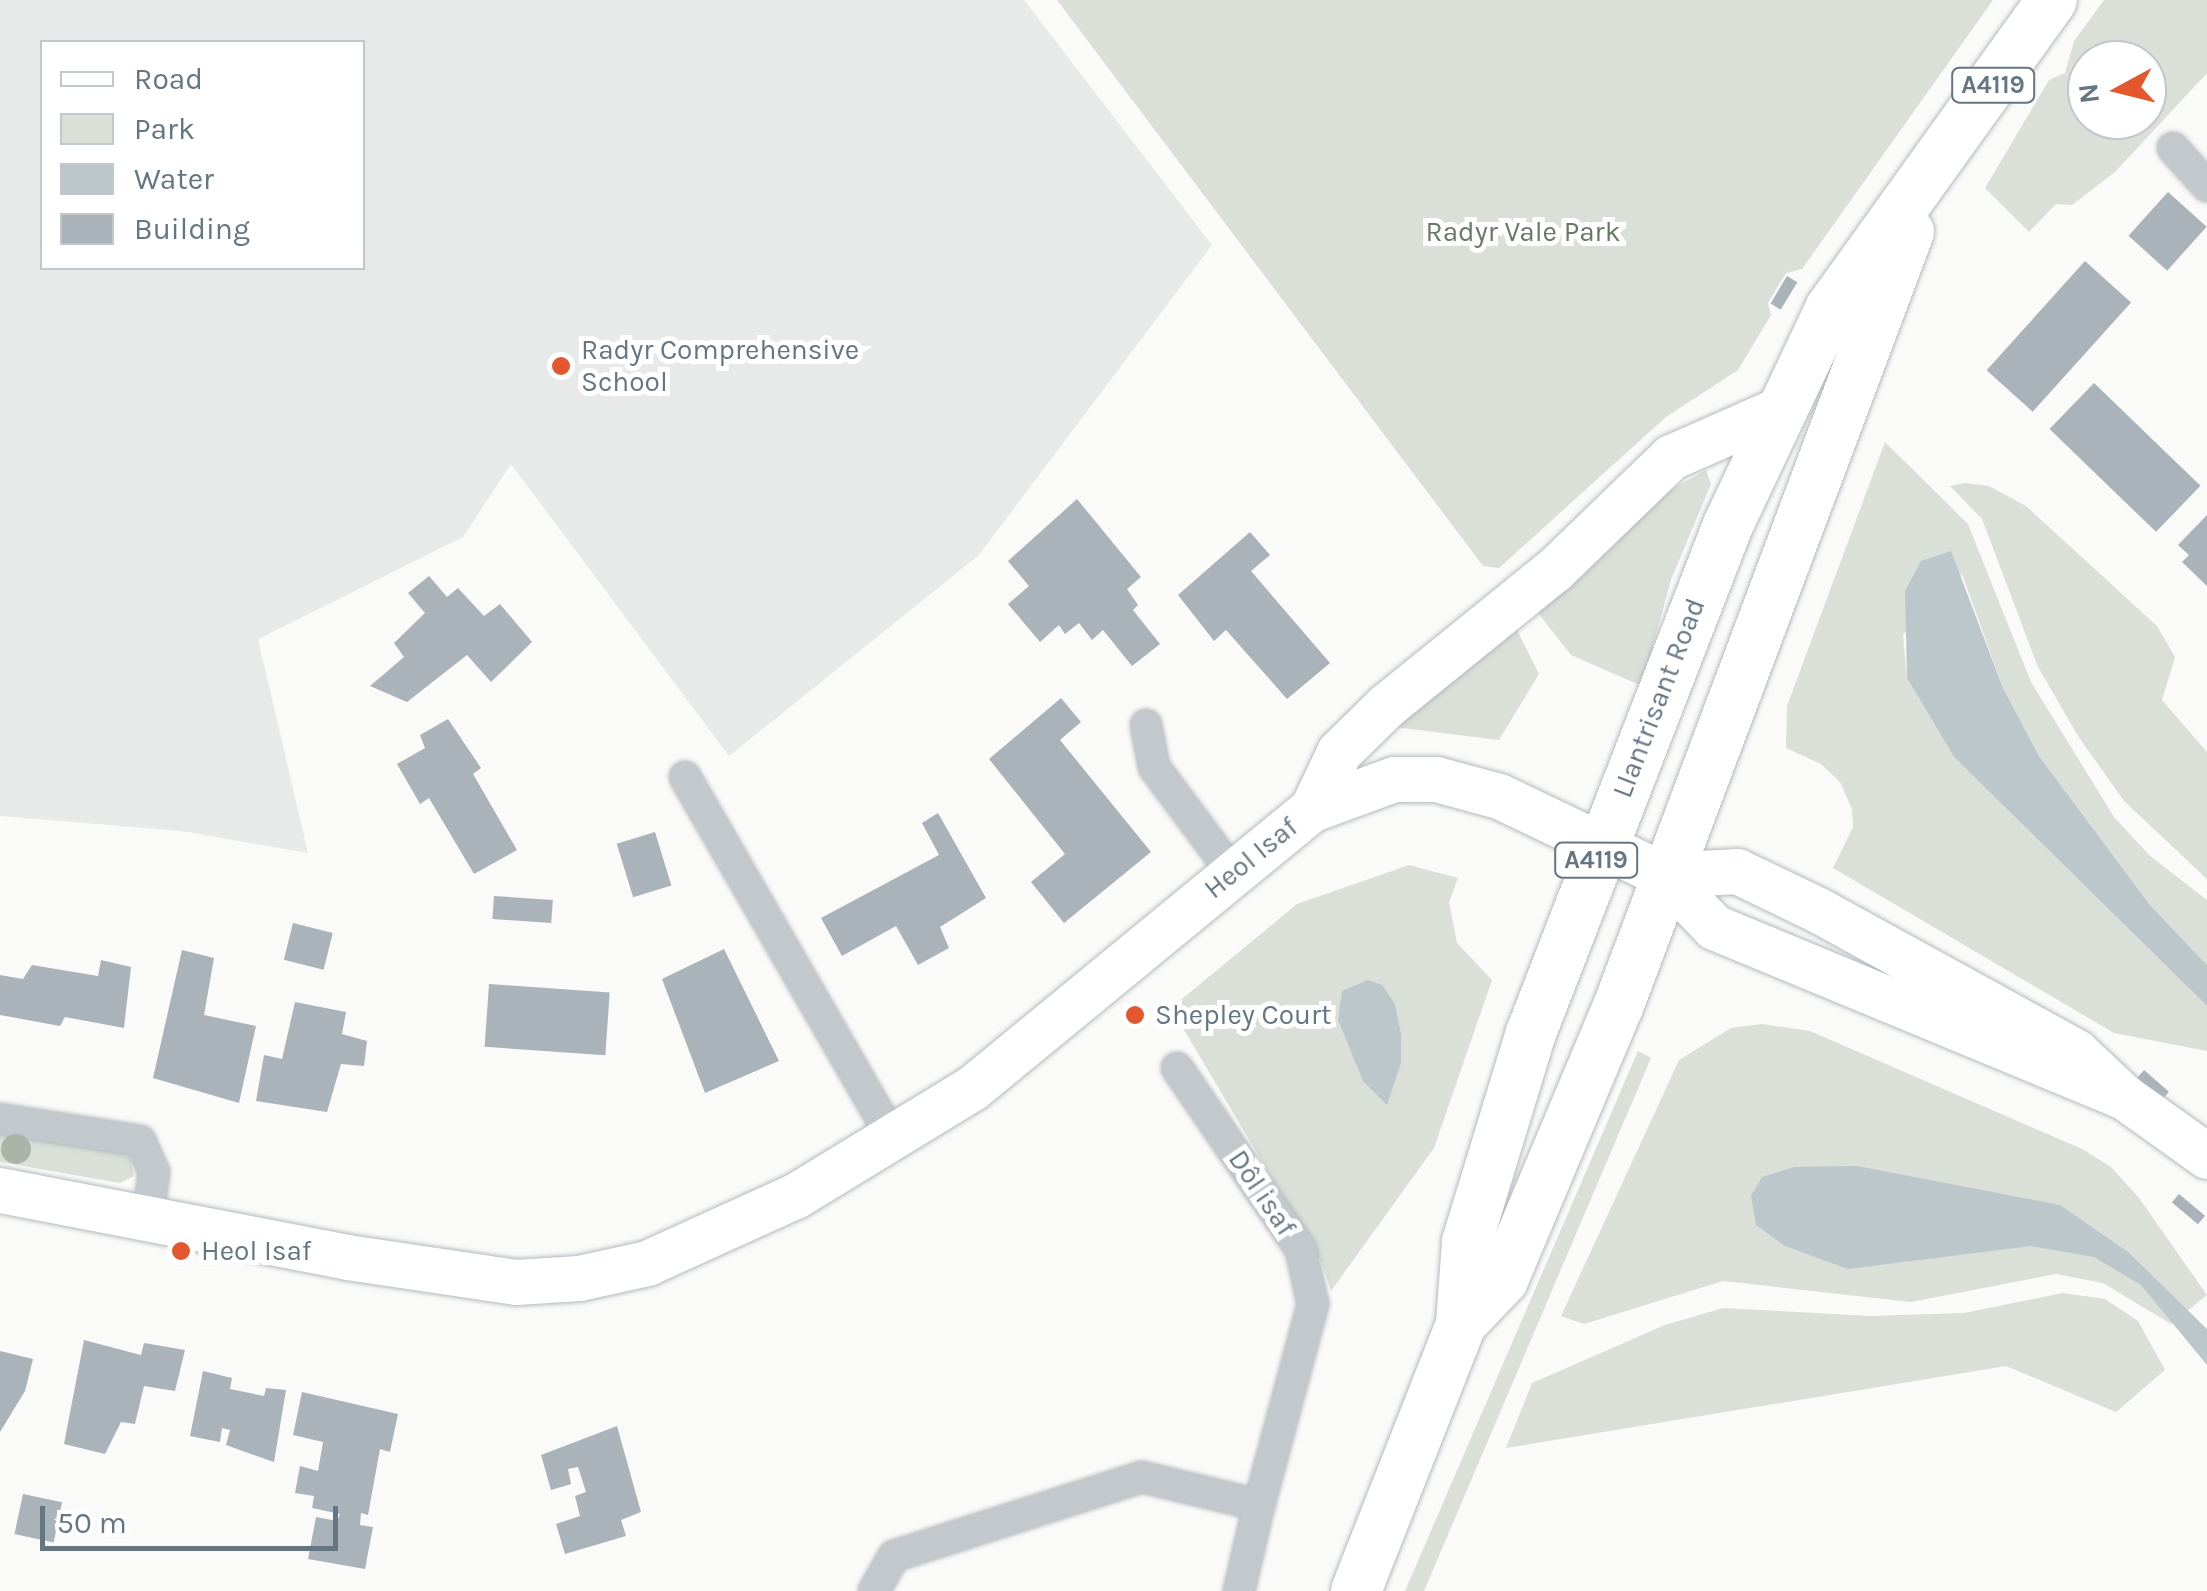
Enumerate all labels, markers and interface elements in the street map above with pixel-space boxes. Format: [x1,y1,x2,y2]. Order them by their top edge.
legend [40,40,365,270]
north arrow [2067,40,2167,140]
text: Road [134,61,203,97]
road number: A4119 [1950,65,2036,105]
text: N [2071,82,2106,105]
text: Park [134,111,195,147]
text: Water [134,161,214,197]
text: Building [134,211,250,247]
park label: Radyr Vale Park [1426,215,1620,249]
place label: Radyr Comprehensive School [581,333,859,399]
marker: Radyr Comprehensive School [550,355,572,377]
street label: Llantrisant Road [1606,594,1712,802]
street label: Heol Isaf [1198,810,1304,906]
road number: A4119 [1554,840,1638,880]
place label: Shepley Court [1155,998,1332,1032]
marker: Shepley Court [1124,1004,1146,1026]
street label: Dôl isaf [1221,1144,1303,1242]
place label: Heol Isaf [201,1234,311,1268]
marker: Heol Isaf [170,1240,192,1262]
scale bar [45,1486,342,1548]
text: 50 m [57,1505,127,1541]

